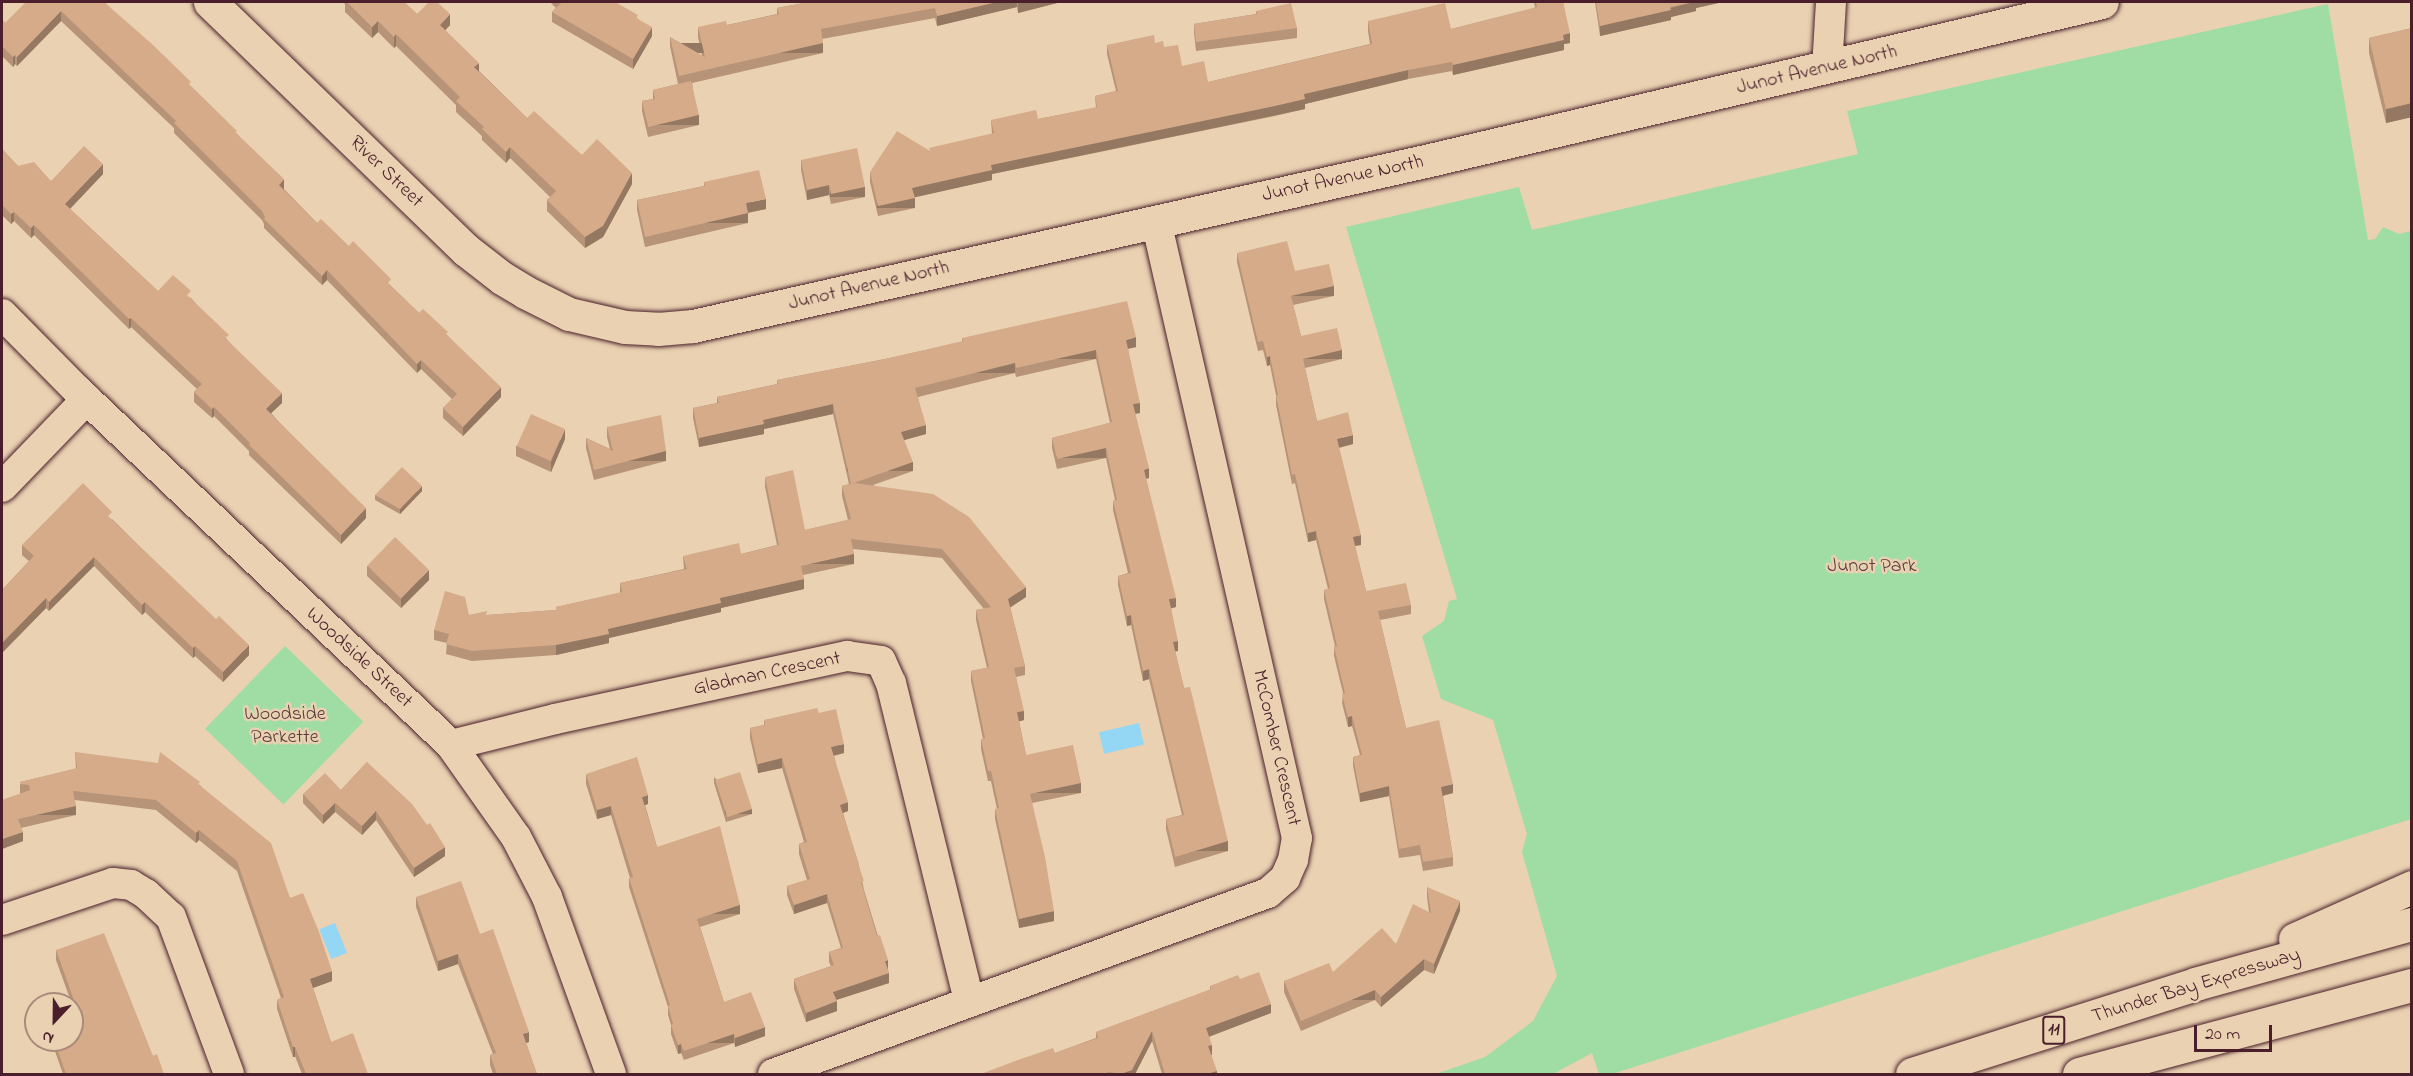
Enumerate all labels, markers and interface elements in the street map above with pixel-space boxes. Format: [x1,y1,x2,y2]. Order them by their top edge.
street label: Junot Avenue North [1734,40,1900,100]
street label: River Street [344,131,428,213]
street label: Junot Avenue North [1260,150,1426,208]
street label: Junot Avenue North [786,256,952,316]
park label: Junot Park [1827,554,1917,578]
street label: Woodside Street [301,603,417,713]
street label: Gladman Crescent [691,647,843,701]
street label: McComber Crescent [1246,668,1306,828]
park label: Woodside Parkette [244,702,326,749]
street label: Thunder Bay Expressway [2089,943,2303,1029]
north arrow [24,992,84,1052]
scale bar [2197,1013,2275,1051]
road number: 11 [2042,1015,2066,1045]
text: 20 m [2205,1022,2240,1048]
text: N [38,1024,58,1050]

